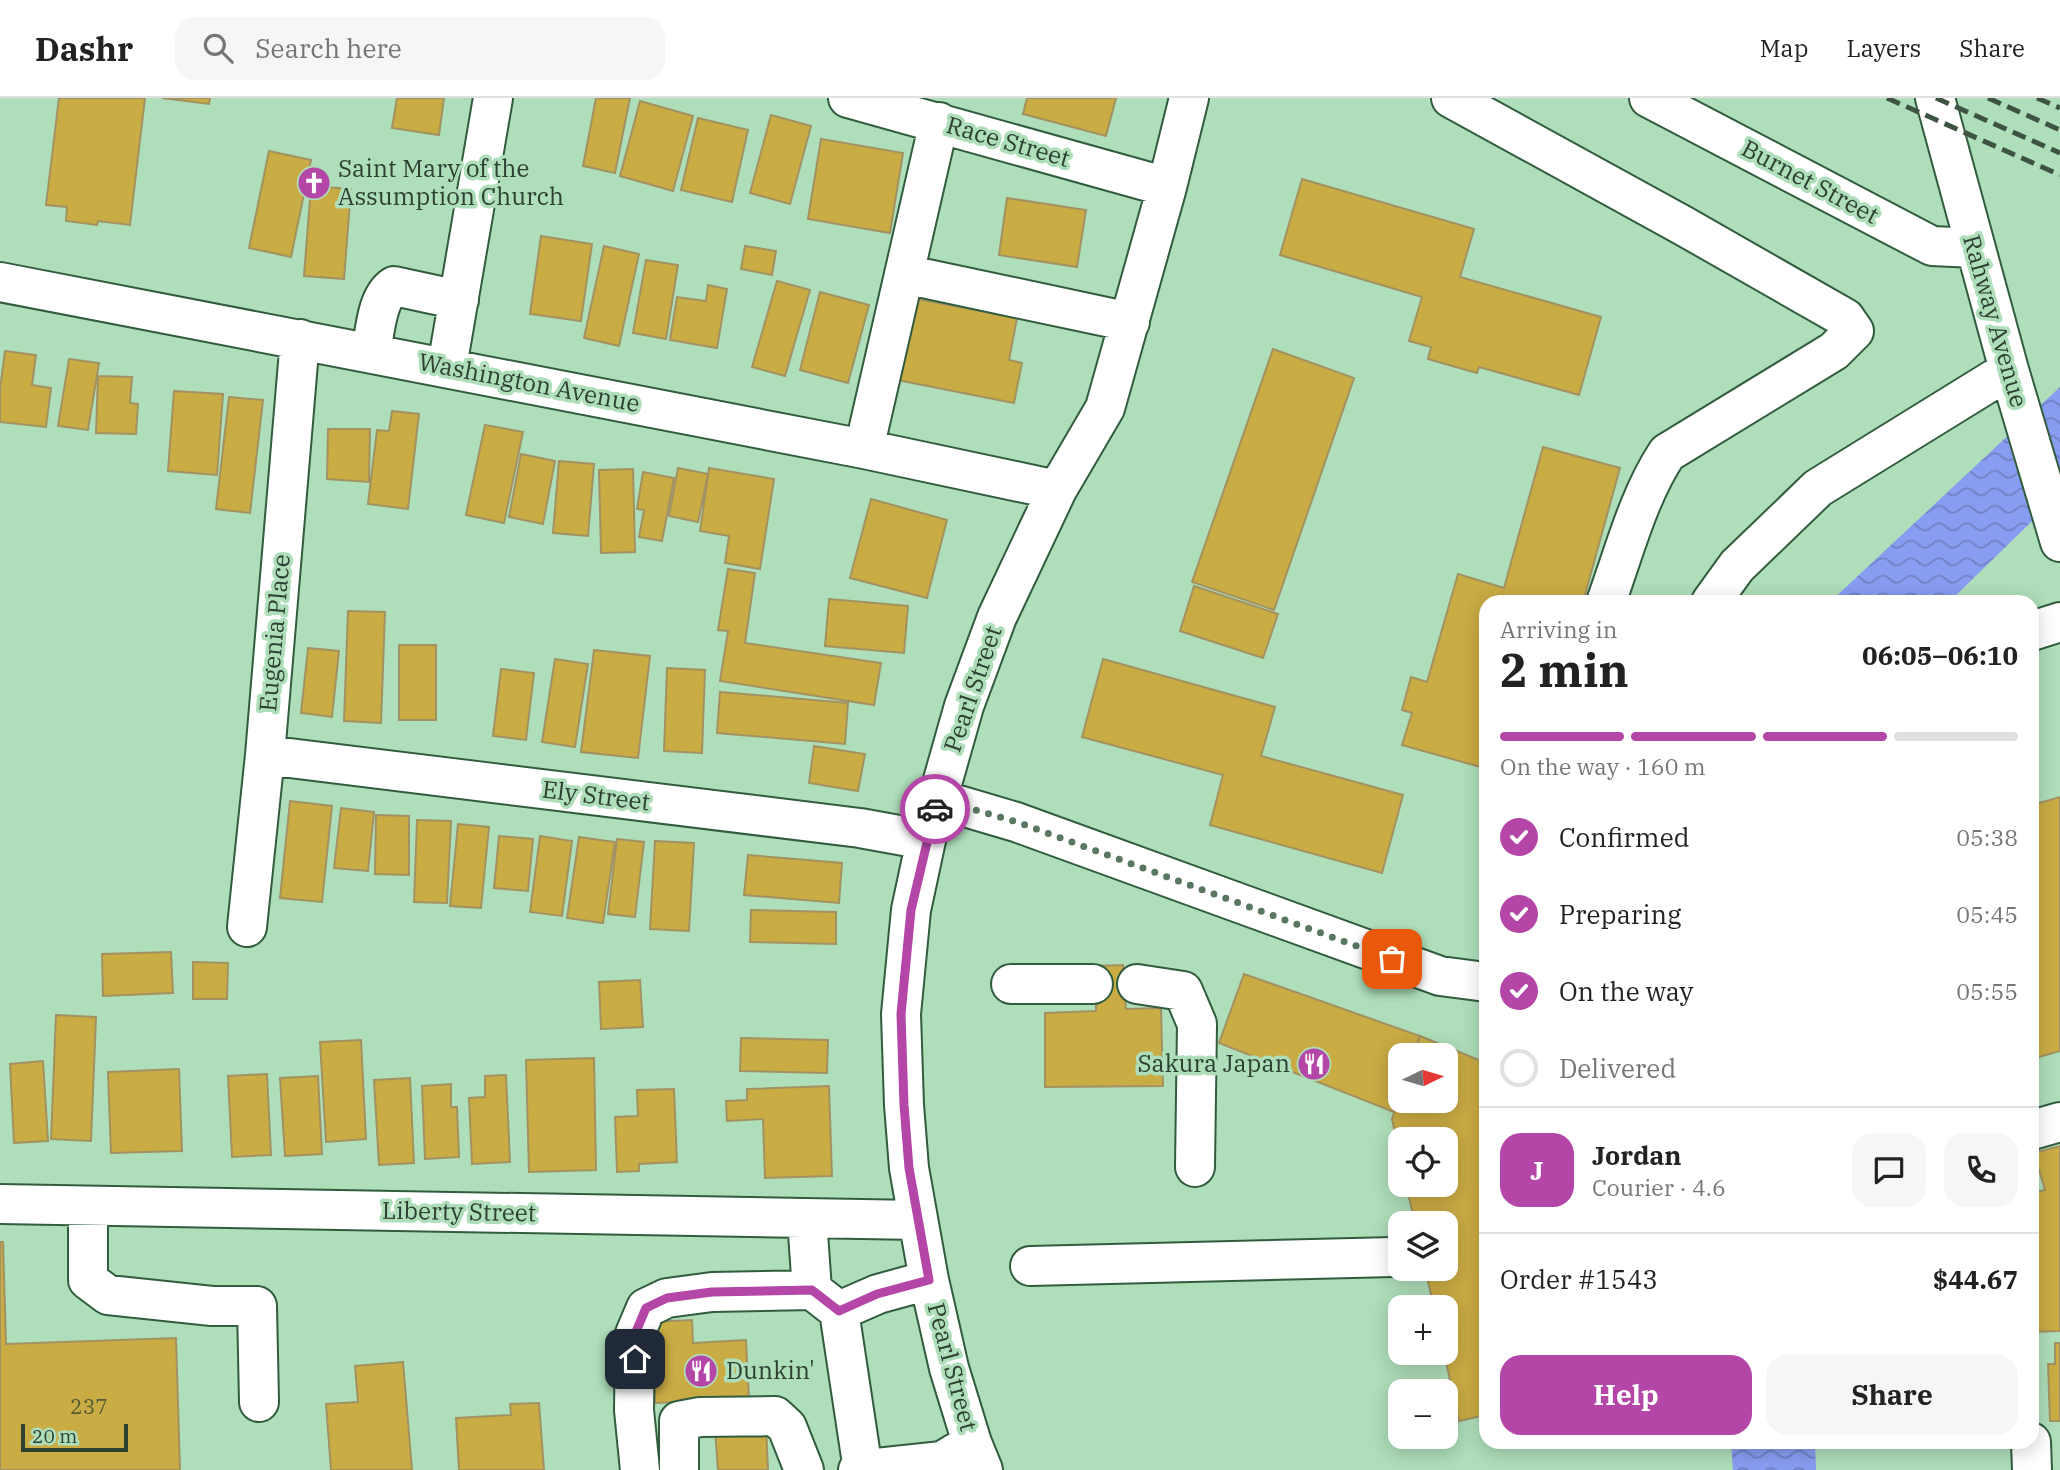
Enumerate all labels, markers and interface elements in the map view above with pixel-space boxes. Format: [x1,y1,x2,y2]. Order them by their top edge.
search box [175,17,665,80]
text: Dashr [35,27,133,70]
icon: search [199,29,237,67]
text: Search here [255,31,402,65]
text: Map [1760,32,1808,64]
text: Layers [1846,32,1921,64]
text: Share [1959,32,2025,64]
street label: Race Street [943,108,1074,174]
street label: Burnet Street [1736,132,1885,231]
place label: Saint Mary of the Assumption Church [338,152,564,212]
church icon: Saint Mary of the Assumption Church [295,164,333,202]
street label: Rahway Avenue [1956,231,2036,411]
street label: Washington Avenue [416,345,643,419]
street label: Eugenia Place [251,553,297,713]
text: Arriving in [1500,614,1617,644]
street label: Pearl Street [936,621,1009,756]
text: 06:05–06:10 [1862,638,2018,672]
text: 2 min [1500,640,1629,700]
text: On the way · 160 m [1500,751,1706,781]
street label: Ely Street [540,773,652,817]
courier [900,774,970,844]
icon: car [916,790,954,828]
icon: check [1500,818,1538,856]
text: Confirmed [1559,820,1690,854]
text: 05:38 [1956,822,2018,852]
icon: check [1500,895,1538,933]
text: Preparing [1559,897,1681,931]
text: 05:45 [1956,899,2018,929]
pin [1362,929,1422,989]
icon: bag [1373,940,1411,978]
icon: check [1500,972,1538,1010]
text: On the way [1559,974,1693,1008]
text: 05:55 [1956,976,2018,1006]
north arrow [1388,1043,1458,1113]
map controls [1388,1043,1458,1449]
restaurant icon: Sakura Japan [1295,1045,1333,1083]
place label: Sakura Japan [1138,1047,1290,1079]
text: Delivered [1559,1051,1676,1085]
button: locate [1388,1127,1458,1197]
button: chat [1852,1133,1926,1207]
button: phone [1944,1133,2018,1207]
text: Jordan [1592,1138,1682,1172]
text: J [1530,1153,1544,1187]
text: Courier · 4.6 [1592,1172,1726,1202]
street label: Liberty Street [382,1194,536,1228]
button: layers [1388,1211,1458,1281]
text: Order #1543 [1500,1262,1658,1296]
text: $44.67 [1933,1262,2018,1296]
button: + [1388,1295,1458,1365]
street label: Pearl Street [920,1299,985,1434]
pin [605,1329,665,1389]
icon: home [616,1340,654,1378]
restaurant icon: Dunkin' [682,1352,720,1390]
place label: Dunkin' [726,1354,815,1386]
button: Help [1500,1355,1752,1435]
button: Share [1766,1355,2018,1435]
button: − [1388,1379,1458,1449]
house number: 237 [70,1392,108,1420]
scale bar [21,1421,128,1453]
text: 20 m [32,1424,77,1448]

